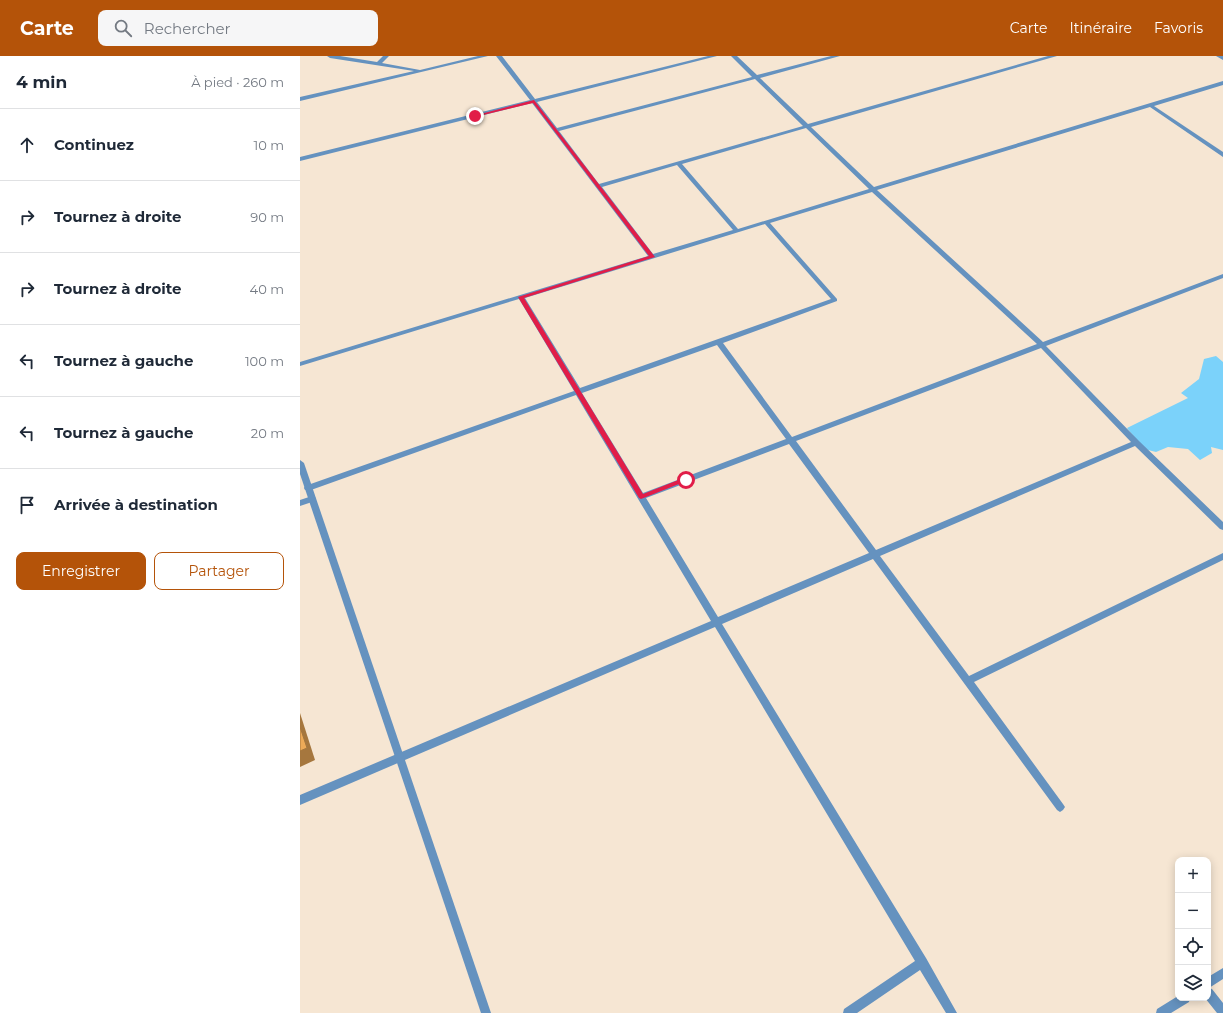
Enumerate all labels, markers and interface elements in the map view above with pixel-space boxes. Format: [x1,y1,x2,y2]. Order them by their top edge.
search box [98,10,378,46]
text: Carte [20,17,74,40]
icon: search [112,17,134,39]
text: Rechercher [144,19,231,38]
text: Carte [1010,19,1047,37]
text: Itinéraire [1069,19,1132,37]
text: Favoris [1154,19,1203,37]
text: 4 min [16,72,67,92]
text: À pied · 260 m [191,74,284,90]
route end [466,107,484,125]
icon: ahead [16,134,38,156]
text: Continuez [54,135,134,154]
text: 10 m [254,137,284,153]
icon: right [16,206,38,228]
text: Tournez à droite [54,207,182,226]
text: 90 m [250,209,284,225]
icon: right [16,278,38,300]
text: Tournez à droite [54,279,182,298]
text: 40 m [250,281,284,297]
icon: left [16,350,38,372]
text: Tournez à gauche [54,351,193,370]
text: 100 m [245,353,284,369]
icon: left [16,422,38,444]
text: Tournez à gauche [54,423,193,442]
text: 20 m [251,425,284,441]
route start [677,471,695,489]
icon: arrive [16,494,38,516]
text: Arrivée à destination [54,495,218,514]
button: Enregistrer [16,552,146,590]
button: Partager [154,552,284,590]
map controls [1175,857,1211,1001]
button: + [1175,857,1211,893]
button: − [1175,893,1211,929]
button: locate [1175,929,1211,965]
button: layers [1175,965,1211,1001]

